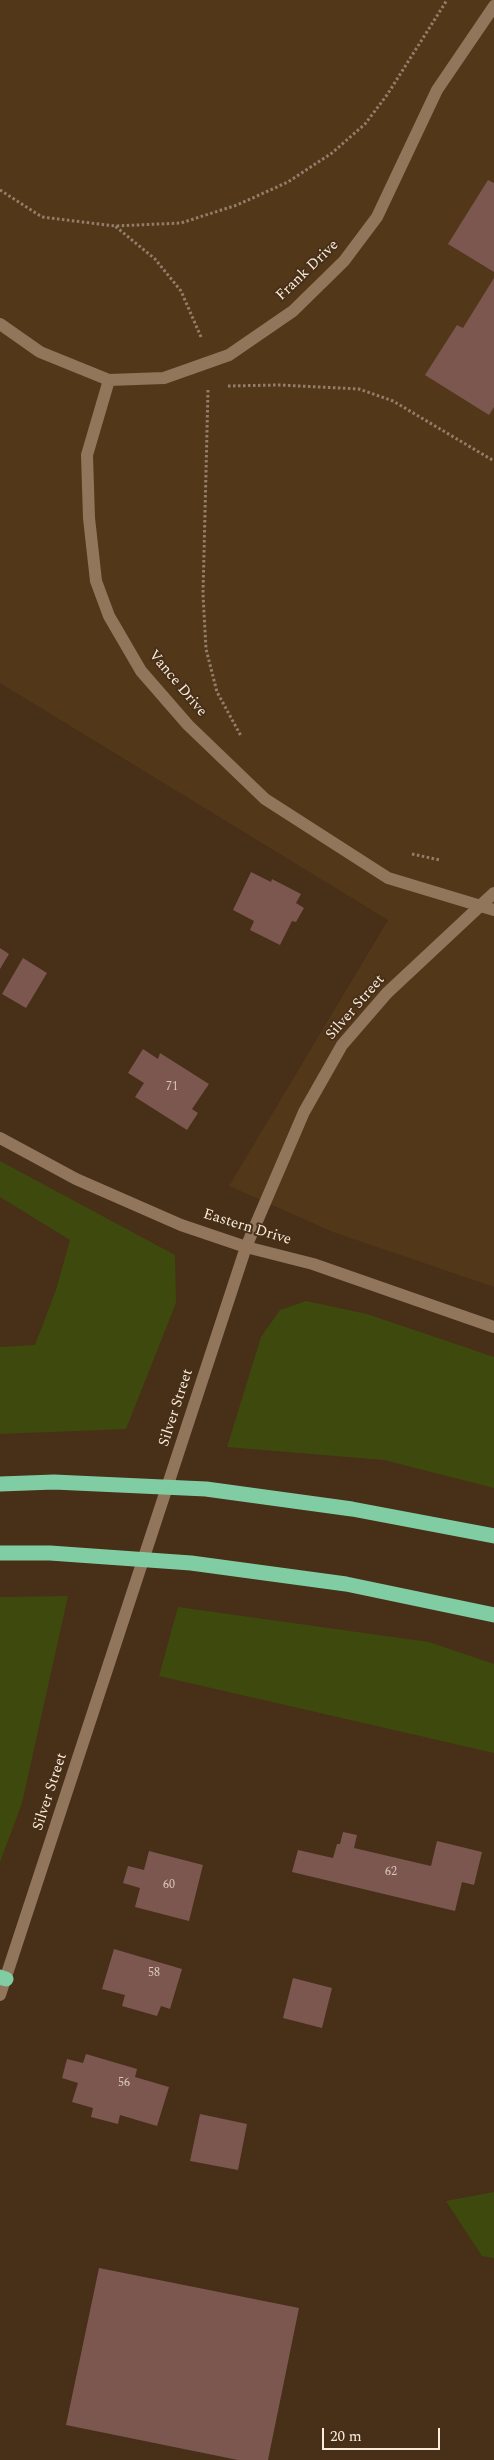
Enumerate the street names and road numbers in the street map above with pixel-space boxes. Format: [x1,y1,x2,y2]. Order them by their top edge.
street label: Frank Drive [273,237,343,305]
street label: Vance Drive [144,647,210,721]
street label: Silver Street [323,972,389,1044]
street label: Eastern Drive [201,1206,293,1250]
street label: Silver Street [156,1367,198,1449]
street label: Silver Street [30,1751,72,1833]

